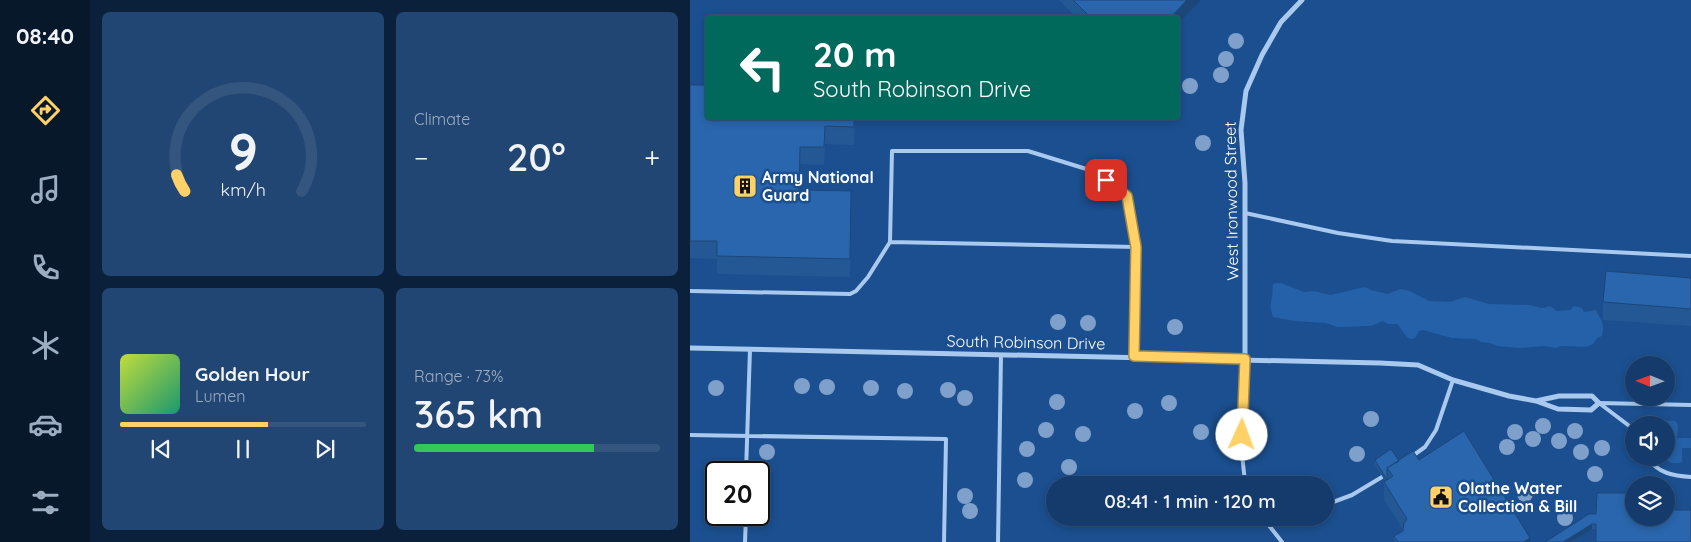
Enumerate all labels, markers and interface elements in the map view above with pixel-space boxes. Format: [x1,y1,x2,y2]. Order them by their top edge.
text: 08:40 [16,22,74,50]
text: 20 m [813,32,896,76]
icon: left [730,35,795,100]
text: South Robinson Drive [813,75,1031,103]
icon: directions [28,93,63,128]
text: Climate [414,109,470,129]
text: 9 [228,118,258,183]
street label: West Ironwood Street [1220,121,1242,281]
text: 20° [507,133,566,181]
text: − [414,140,429,175]
text: + [644,140,660,175]
pin [1085,159,1127,201]
icon: arrive [1092,166,1120,194]
place label: Army National Guard [762,167,874,205]
icon: music [28,172,63,207]
building icon: Army National Guard [732,173,758,199]
text: km/h [220,178,266,200]
icon: phone [28,250,63,285]
icon: climate [28,328,63,363]
street label: South Robinson Drive [947,331,1105,353]
north arrow [1625,356,1675,406]
map controls [1625,356,1675,526]
text: Golden Hour [195,362,310,386]
text: Range · 73% [414,366,503,386]
text: Lumen [195,386,246,406]
text: 365 km [414,390,543,438]
icon: car [28,407,63,442]
position arrow [1215,408,1267,460]
button: sound [1625,416,1675,466]
icon: previous [147,435,175,463]
icon: pause [229,435,257,463]
icon: next [311,435,339,463]
speed limit sign: 20 [705,461,770,526]
button: layers [1625,476,1675,526]
place label: Olathe Water Collection & Bill [1458,478,1577,516]
public building icon: Olathe Water Collection & Bill [1428,484,1454,510]
icon: filters [28,485,63,520]
text: 08:41 · 1 min · 120 m [1104,489,1276,513]

